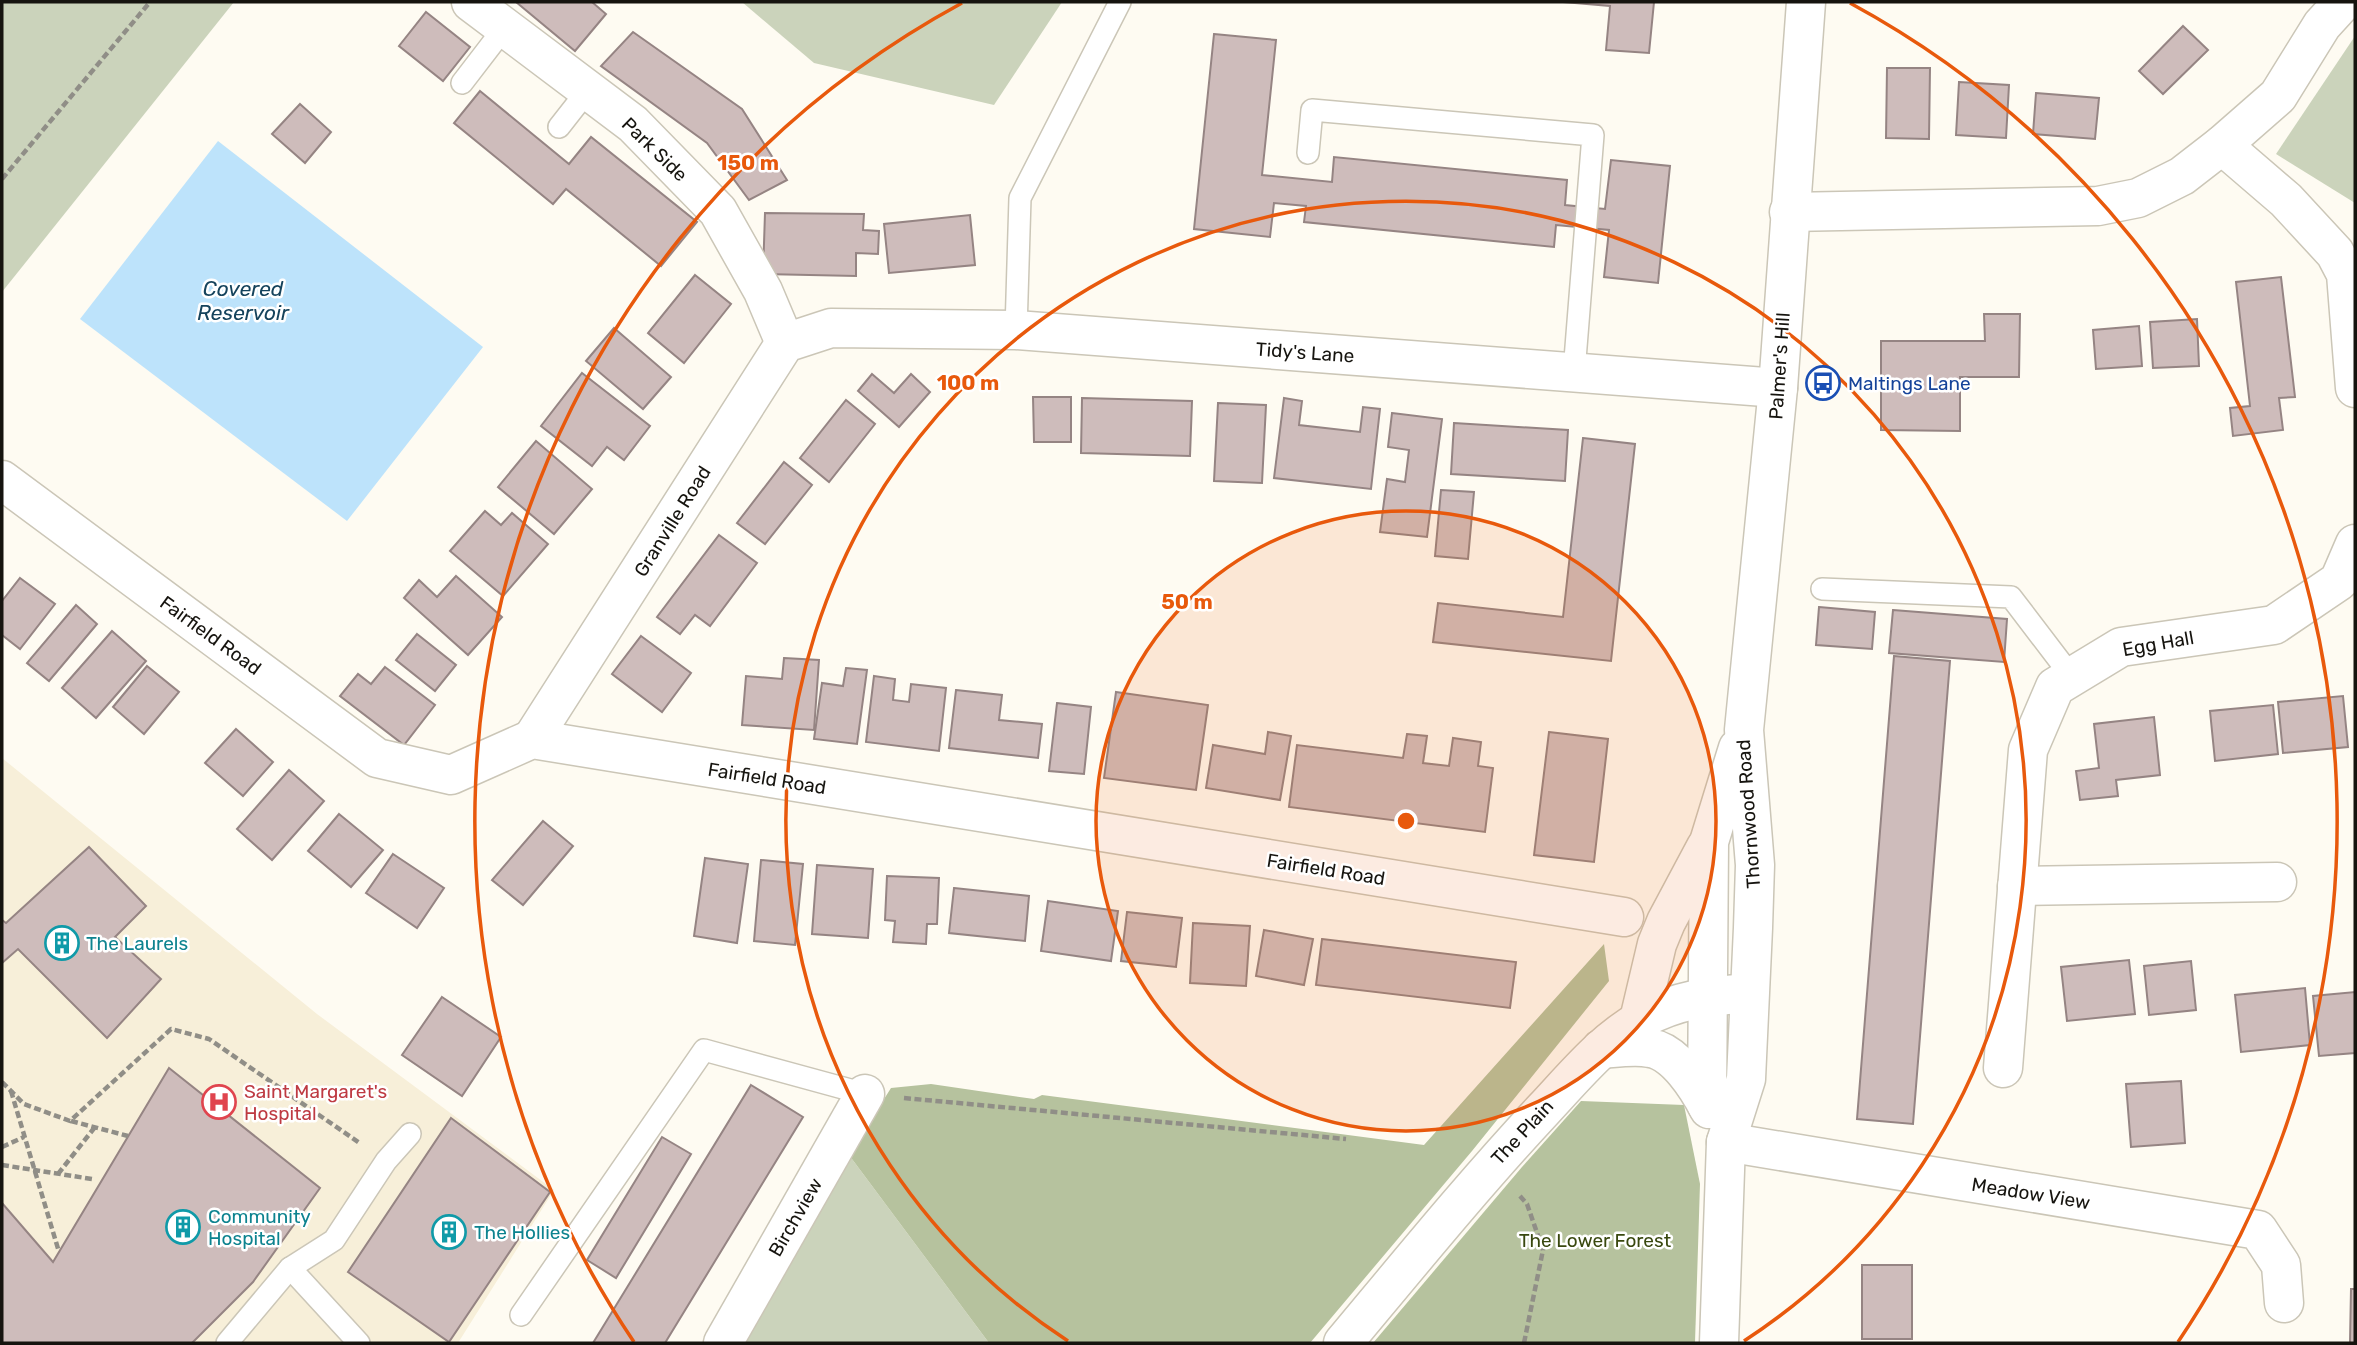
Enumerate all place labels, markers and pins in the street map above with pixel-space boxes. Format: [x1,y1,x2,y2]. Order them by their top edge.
bus stop icon: Maltings Lane [1804,364,1842,402]
place label: Maltings Lane [1848,372,1971,395]
centre of rings [1394,809,1418,833]
building icon: The Laurels [43,924,81,962]
place label: The Laurels [86,932,188,955]
place label: Saint Margaret's Hospital [244,1080,387,1125]
hospital icon: Saint Margaret's Hospital [200,1083,238,1121]
place label: Community Hospital [208,1205,311,1250]
building icon: Community Hospital [164,1208,202,1246]
building icon: The Hollies [430,1213,468,1251]
place label: The Hollies [474,1221,570,1244]

